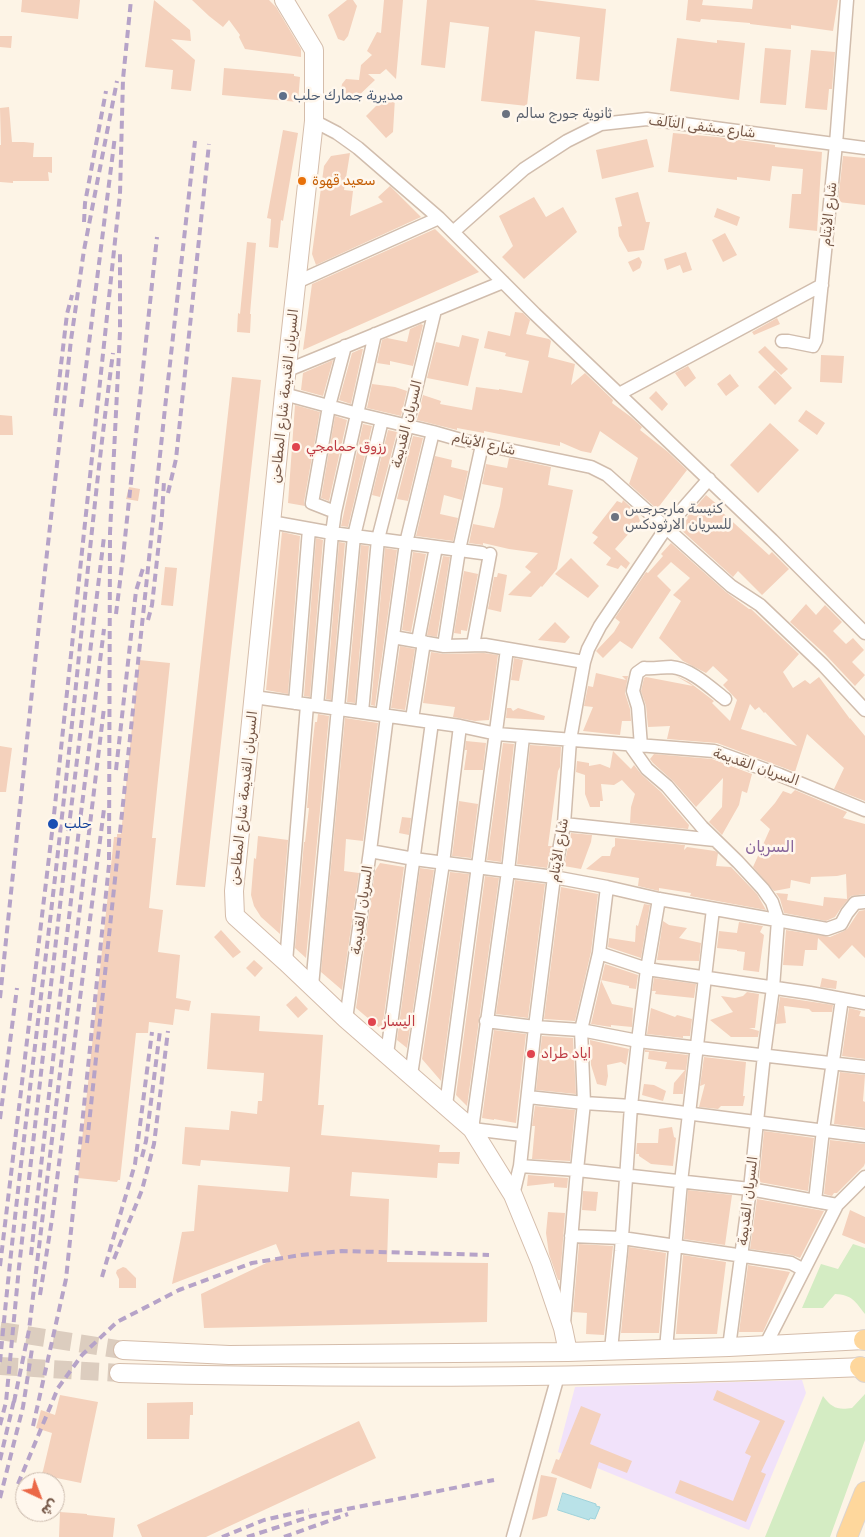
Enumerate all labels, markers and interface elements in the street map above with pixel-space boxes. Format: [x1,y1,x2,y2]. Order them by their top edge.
place label: مديرية جمارك حلب [293,88,403,104]
marker: مديرية جمارك حلب [277,90,289,102]
place label: ثانوية جورج سالم [516,106,612,122]
marker: ثانوية جورج سالم [500,108,512,120]
street label: شارع مشفى التآلف [648,112,756,142]
place label: سعيد قهوة [312,173,376,189]
marker: سعيد قهوة [296,175,308,187]
street label: شارع الأيتام [817,181,841,247]
street label: السريان القديمة شارع المطاحن [267,308,303,484]
street label: السريان القديمة [388,378,426,470]
street label: شارع الأيتام [451,429,517,459]
place label: رزوق حمامجي [306,439,386,455]
marker: رزوق حمامجي [290,441,302,453]
place label: كنيسة مارجرجس للسريان الارثودكس [625,501,732,534]
marker: كنيسة مارجرجس للسريان الارثودكس [609,511,621,523]
street label: السريان القديمة شارع المطاحن [226,710,262,886]
street label: السريان القديمة [711,744,801,790]
place label: حلب [64,816,91,832]
marker: حلب [46,817,60,831]
street label: شارع الأيتام [546,817,572,883]
district label: السريان [745,837,795,857]
street label: السريان القديمة [347,864,377,956]
place label: اليسار [382,1014,415,1030]
marker: اليسار [366,1016,378,1028]
place label: اياد طراد [541,1046,591,1062]
marker: اياد طراد [525,1048,537,1060]
street label: السريان القديمة [734,1155,762,1247]
north arrow [15,1472,65,1522]
text: ش [38,1495,62,1520]

